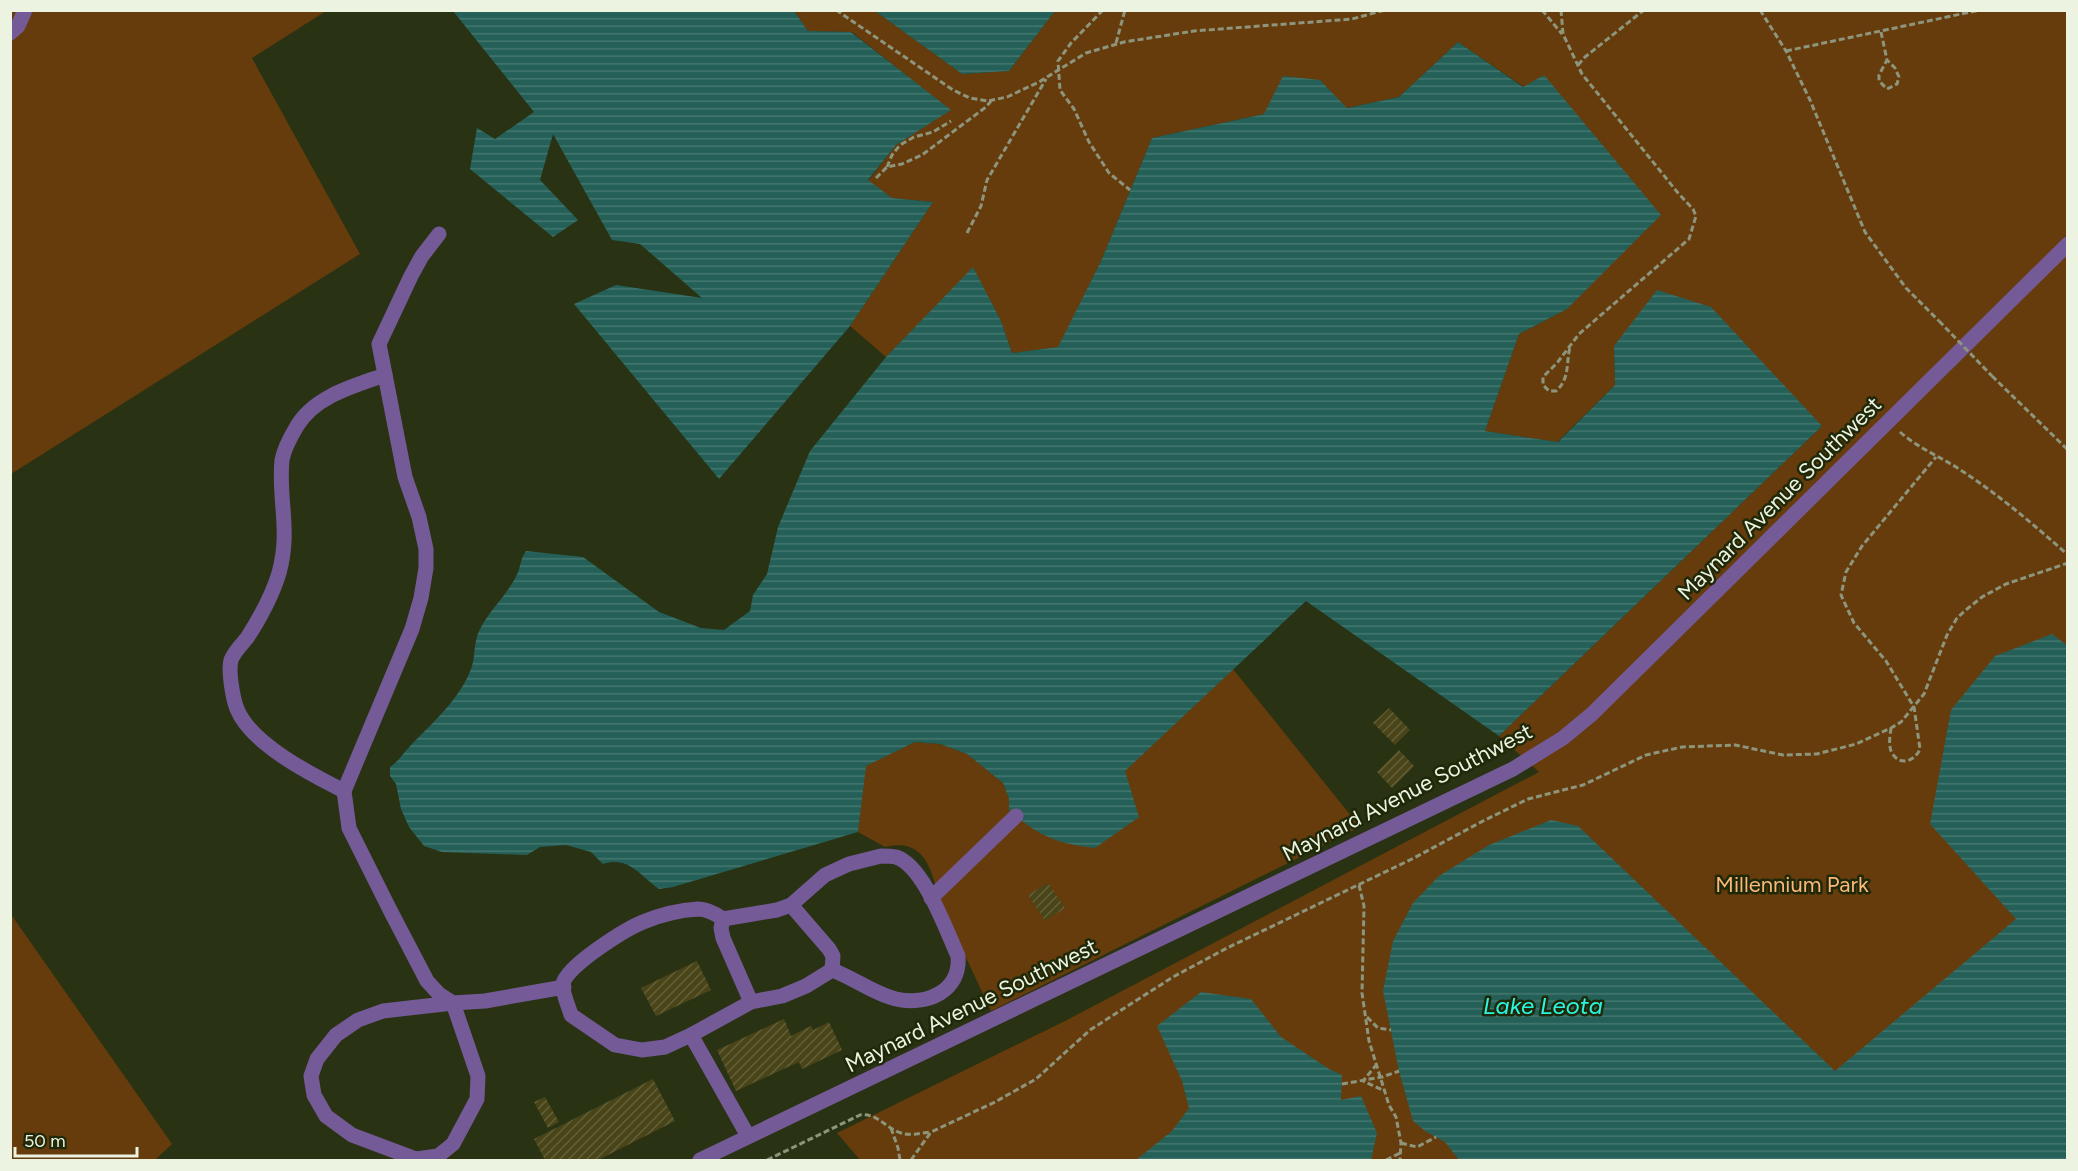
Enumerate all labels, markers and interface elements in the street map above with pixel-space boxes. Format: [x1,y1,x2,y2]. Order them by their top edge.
street label: Maynard Avenue Southwest [1672,391,1887,606]
street label: Maynard Avenue Southwest [1278,718,1537,867]
park label: Millennium Park [1715,871,1869,898]
street label: Maynard Avenue Southwest [841,933,1102,1078]
water label: Lake Leota [1483,991,1603,1020]
scale bar [15,1120,136,1158]
text: 50 m [24,1130,66,1152]

